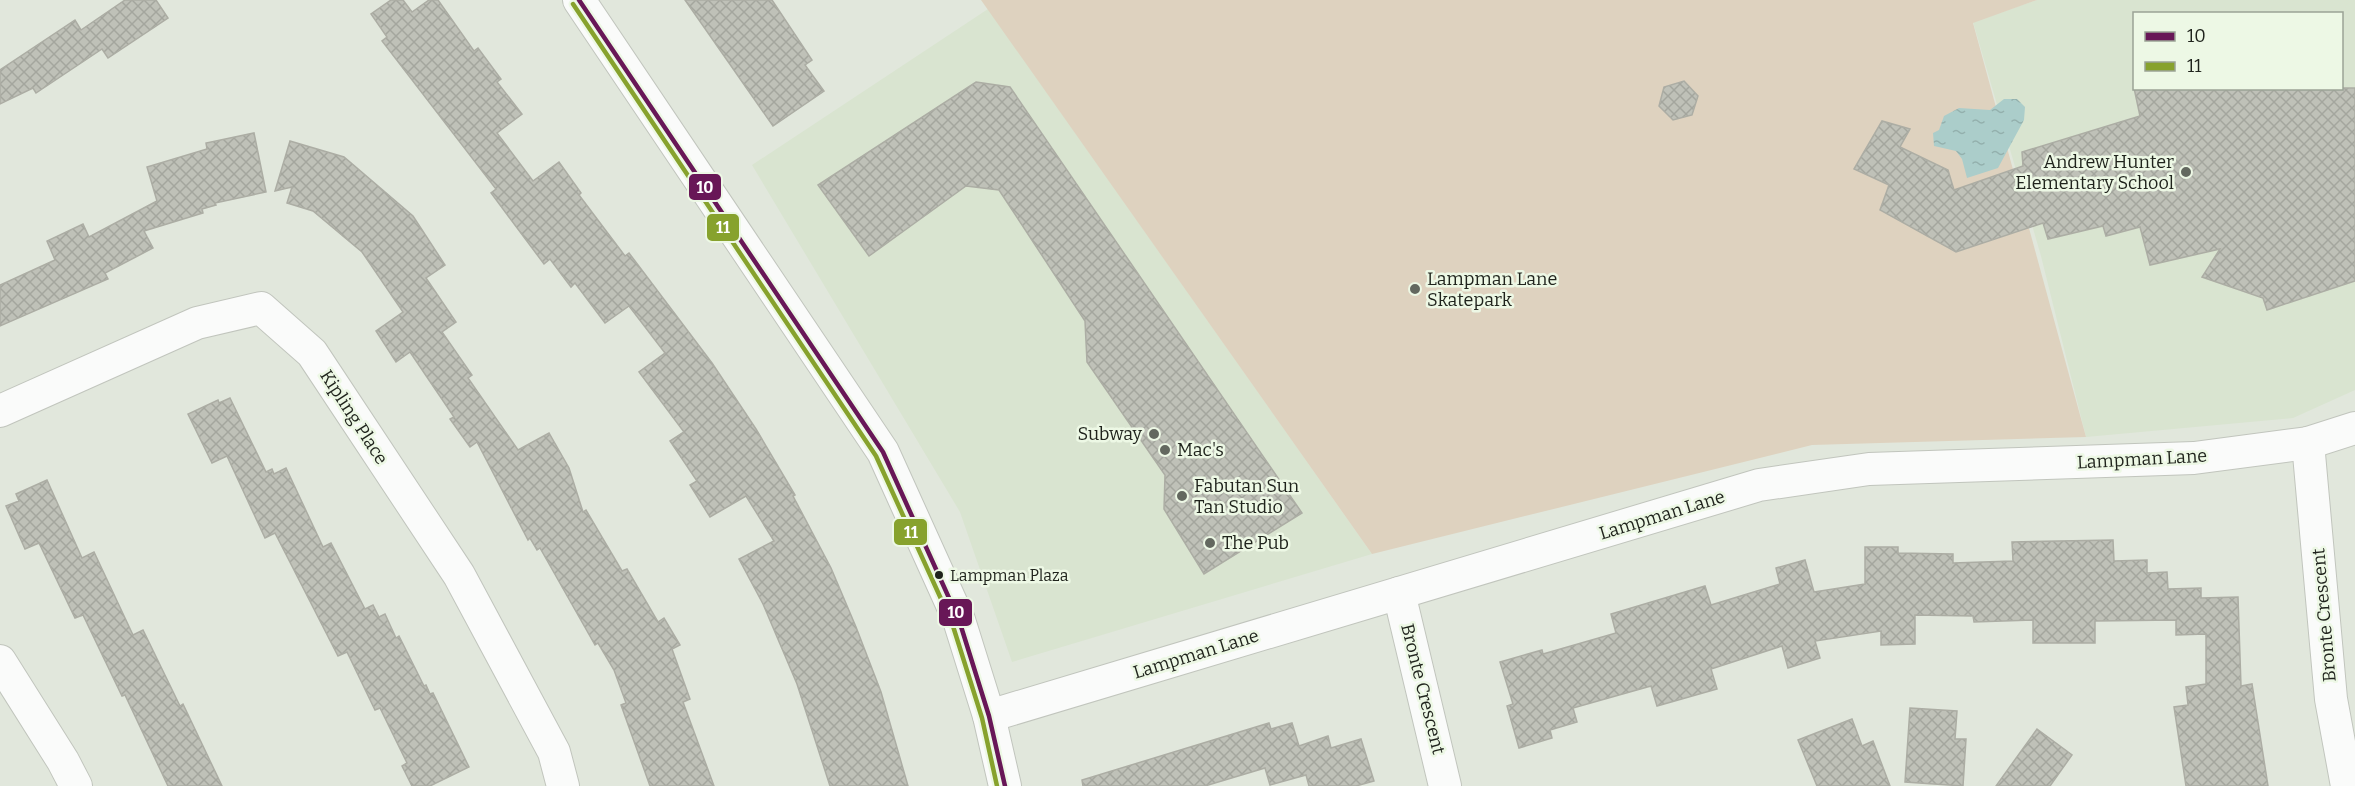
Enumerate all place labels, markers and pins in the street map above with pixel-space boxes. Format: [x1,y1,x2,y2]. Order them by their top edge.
place label: Andrew Hunter Elementary School [2015,151,2174,194]
marker: Andrew Hunter Elementary School [2179,165,2193,179]
place label: Lampman Lane Skatepark [1427,268,1557,311]
marker: Lampman Lane Skatepark [1408,282,1422,296]
place label: Subway [1077,423,1142,445]
marker: Subway [1147,427,1161,441]
place label: Mac's [1177,439,1224,461]
marker: Mac's [1158,443,1172,457]
place label: Fabutan Sun Tan Studio [1194,475,1300,518]
marker: Fabutan Sun Tan Studio [1175,489,1189,503]
place label: The Pub [1222,532,1289,554]
marker: The Pub [1203,536,1217,550]
place label: Lampman Plaza [950,566,1069,585]
marker: Lampman Plaza [933,569,945,581]

